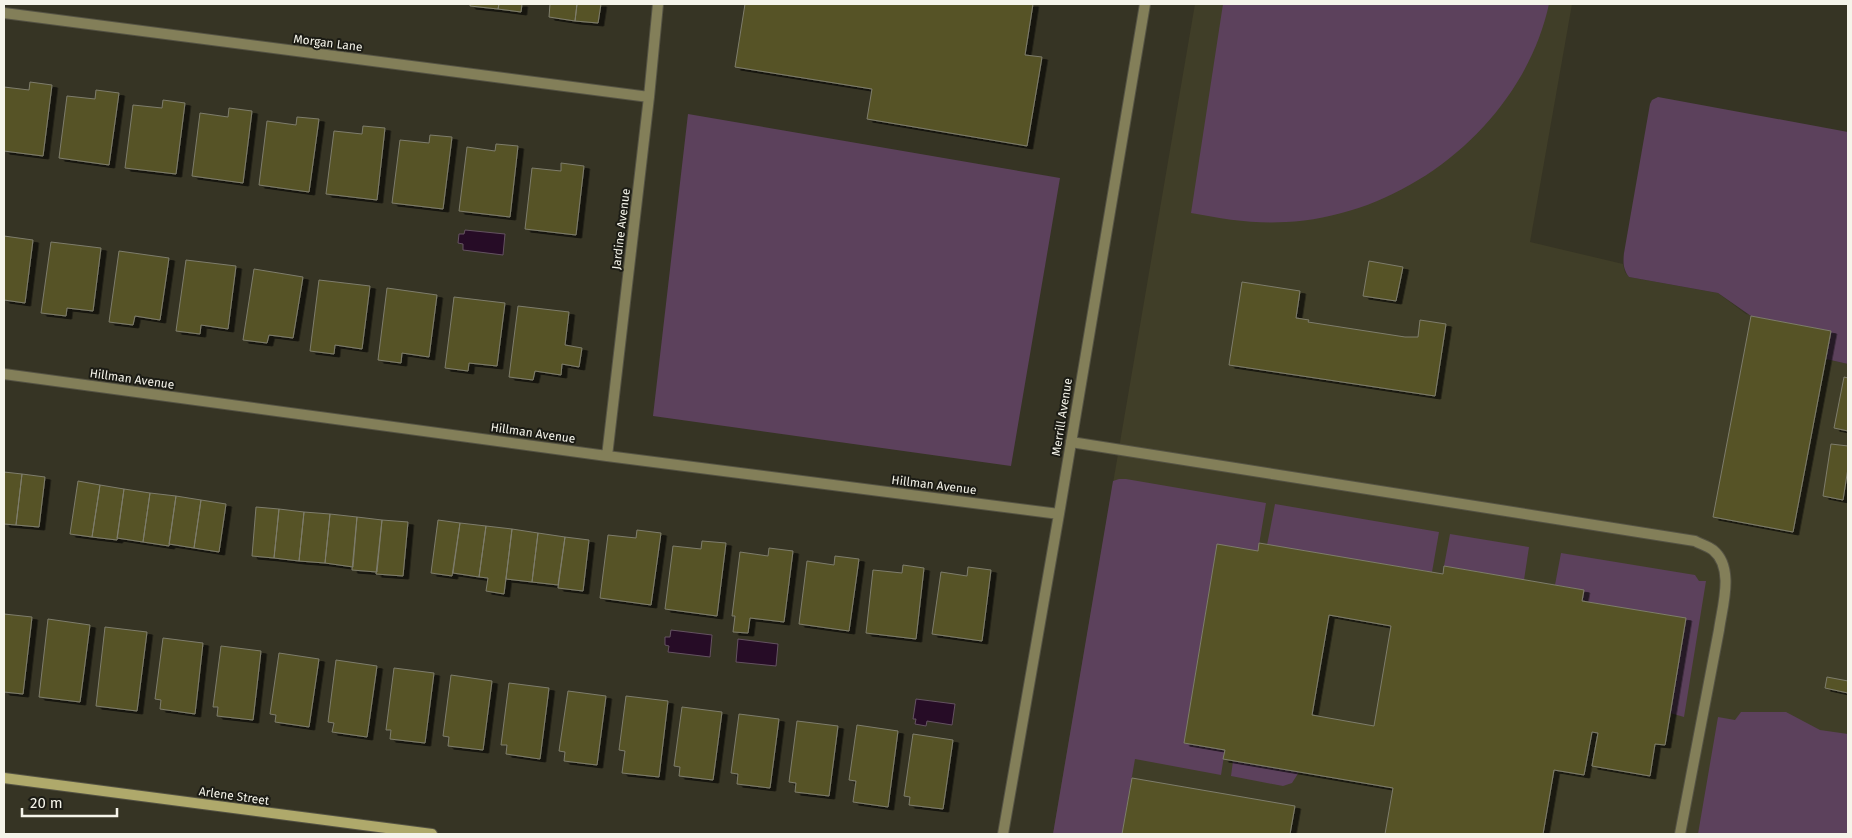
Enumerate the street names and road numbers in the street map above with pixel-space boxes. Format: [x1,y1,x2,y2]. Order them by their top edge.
street label: Morgan Lane [293,32,363,54]
street label: Jardine Avenue [609,188,633,270]
street label: Hillman Avenue [89,366,175,392]
street label: Merrill Avenue [1049,377,1075,457]
street label: Hillman Avenue [490,420,576,446]
street label: Hillman Avenue [891,473,977,497]
street label: Arlene Street [198,784,271,808]

